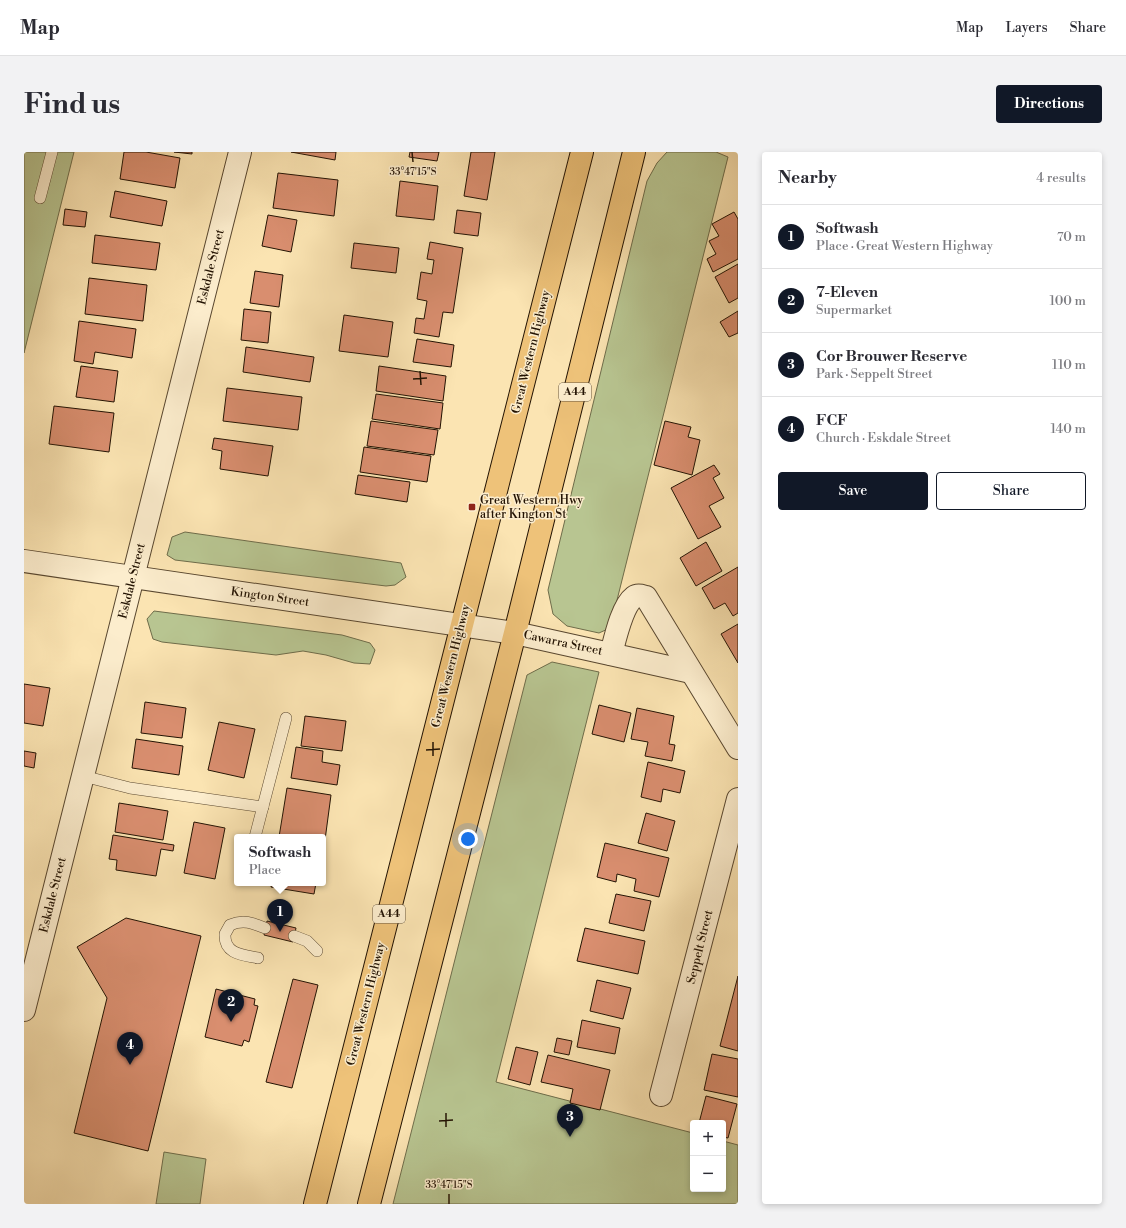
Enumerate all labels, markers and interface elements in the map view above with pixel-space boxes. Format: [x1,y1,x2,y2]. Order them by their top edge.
text: Map [20,16,60,40]
text: Map [956,19,983,37]
text: Layers [1005,19,1048,37]
text: Share [1070,19,1106,37]
button: Directions [996,85,1102,123]
text: Find us [24,87,120,122]
text: 33°47'15"S [389,166,437,178]
text: Nearby [778,167,837,189]
text: 4 results [1036,170,1086,186]
text: Softwash [816,219,879,238]
street label: Eskdale Street [194,227,228,306]
text: 1 [788,229,794,245]
text: 70 m [1057,229,1086,245]
text: Place · Great Western Highway [816,238,993,254]
text: 7-Eleven [816,283,878,302]
street label: Great Western Highway [508,289,554,415]
text: 2 [787,293,795,309]
text: 100 m [1050,293,1086,309]
text: Supermarket [816,302,892,318]
text: Cor Brouwer Reserve [816,347,967,366]
text: 3 [787,357,795,373]
text: 110 m [1052,357,1086,373]
text: Park · Seppelt Street [816,366,933,382]
road number: A44 [559,383,591,401]
text: FCF [816,411,848,430]
text: 4 [787,421,795,437]
text: 140 m [1050,421,1086,437]
text: Church · Eskdale Street [816,430,951,446]
button: Save [778,472,928,510]
button: Share [936,472,1086,510]
place label: Great Western Hwy after Kington St [480,493,583,522]
marker: Great Western Hwy after Kington St [467,502,477,512]
street label: Eskdale Street [115,541,149,620]
street label: Kington Street [230,584,311,610]
street label: Great Western Highway [428,603,474,729]
street label: Cawarra Street [522,627,605,659]
your location [458,829,478,849]
popup [234,834,326,886]
text: Softwash [249,843,311,862]
street label: Eskdale Street [36,855,70,934]
text: Place [249,862,281,878]
pin: 1 [267,899,293,932]
road number: A44 [373,905,405,923]
street label: Seppelt Street [684,908,717,986]
street label: Great Western Highway [343,941,389,1067]
pin: 2 [218,989,244,1022]
pin: 4 [117,1032,143,1065]
pin: 3 [557,1104,583,1137]
map controls [690,1120,726,1192]
button: + [690,1120,726,1156]
button: − [690,1156,726,1192]
text: 33°47'15"S [425,1179,473,1191]

